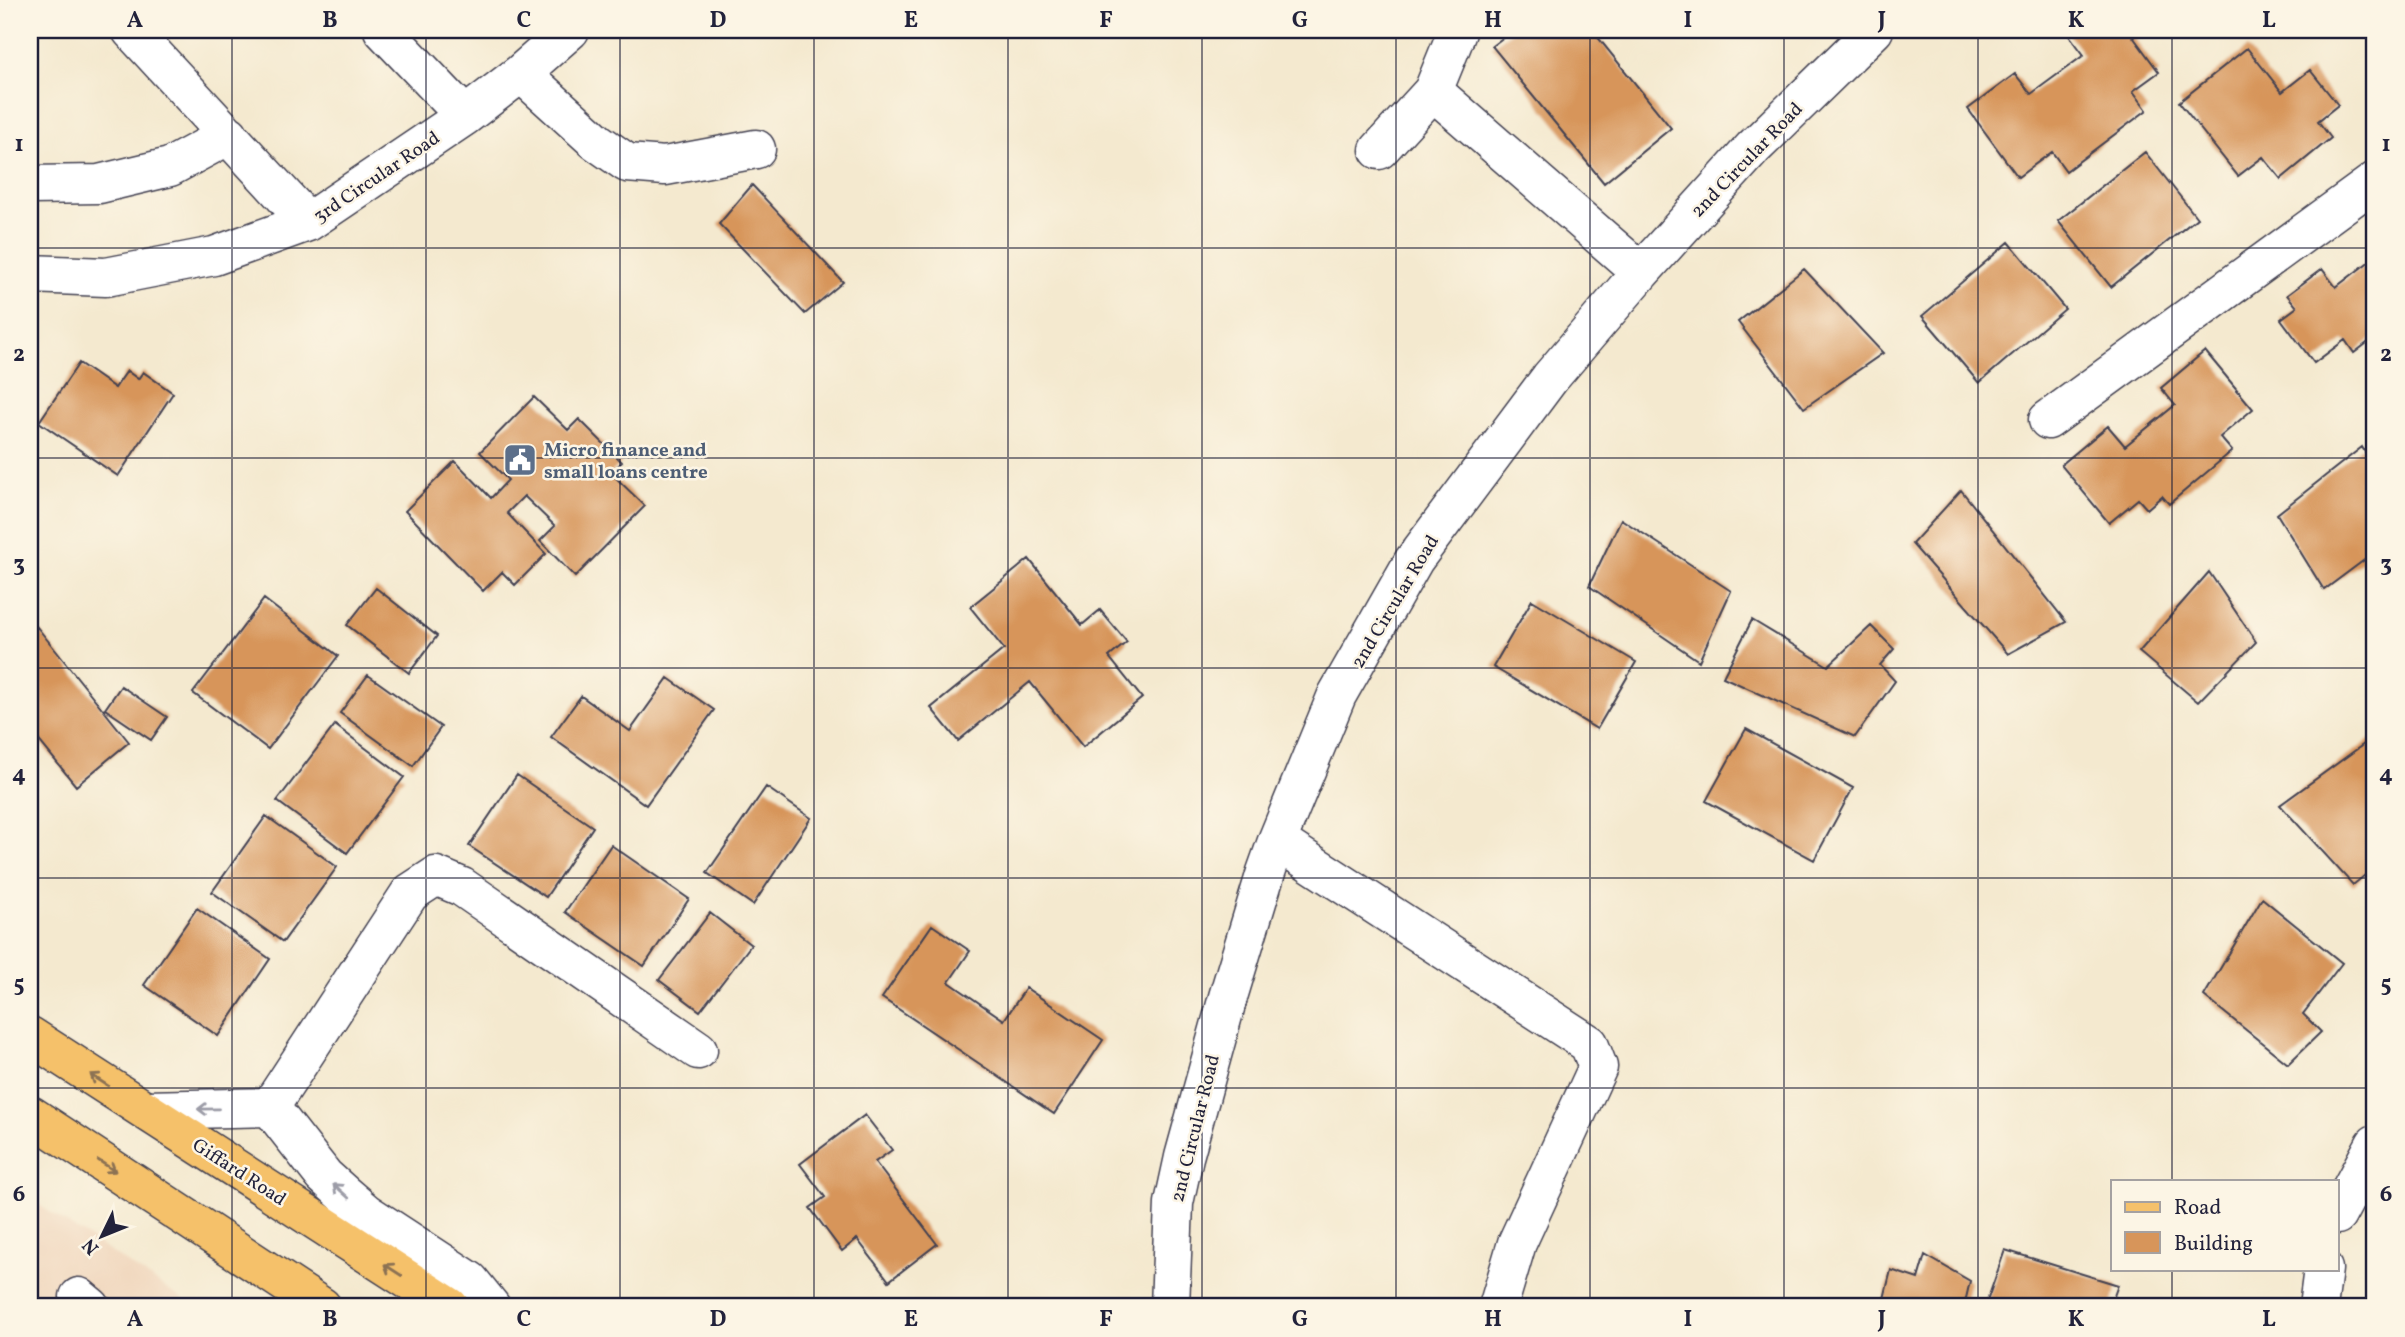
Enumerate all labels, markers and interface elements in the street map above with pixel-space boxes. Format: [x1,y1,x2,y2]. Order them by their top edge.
text: A [127,5,143,37]
text: B [322,5,338,37]
text: C [517,5,531,37]
text: D [710,5,727,37]
text: E [904,5,918,37]
text: F [1099,5,1113,37]
text: G [1292,5,1308,37]
text: H [1484,5,1502,37]
text: I [1684,5,1692,37]
text: J [1877,5,1886,37]
text: K [2068,5,2085,37]
text: L [2262,5,2276,37]
street label: 2nd Circular Road [1686,97,1809,224]
street label: 3rd Circular Road [309,126,445,230]
text: 1 [14,129,24,161]
text: 1 [2381,129,2391,161]
text: 2 [13,339,25,371]
text: 2 [2380,339,2392,371]
place label: Micro finance and small loans centre [544,438,708,486]
public building icon: Micro finance and small loans centre [501,441,539,479]
street label: 2nd Circular Road [1346,531,1446,674]
text: 3 [13,549,25,581]
text: 3 [2380,549,2392,581]
text: 4 [12,759,26,791]
text: 4 [2379,759,2393,791]
text: 5 [13,969,25,1001]
text: 5 [2380,969,2392,1001]
street label: 2nd Circular Road [1165,1052,1227,1205]
one-way arrow [89,1073,109,1087]
one-way arrow [197,1102,220,1115]
street label: Giffard Road [187,1133,291,1213]
one-way arrow [97,1160,117,1174]
text: 6 [13,1179,25,1211]
text: 6 [2380,1179,2392,1211]
legend [2111,1180,2338,1270]
one-way arrow [333,1183,350,1200]
text: Road [2174,1194,2221,1223]
north arrow [66,1200,136,1270]
text: Building [2174,1230,2253,1259]
text: N [77,1232,105,1260]
one-way arrow [383,1263,403,1277]
text: A [127,1304,143,1336]
text: B [322,1304,338,1336]
text: C [517,1304,531,1336]
text: D [710,1304,727,1336]
text: E [904,1304,918,1336]
text: F [1099,1304,1113,1336]
text: G [1292,1304,1308,1336]
text: H [1484,1304,1502,1336]
text: I [1684,1304,1692,1336]
text: J [1877,1304,1886,1336]
text: K [2068,1304,2085,1336]
text: L [2262,1304,2276,1336]

